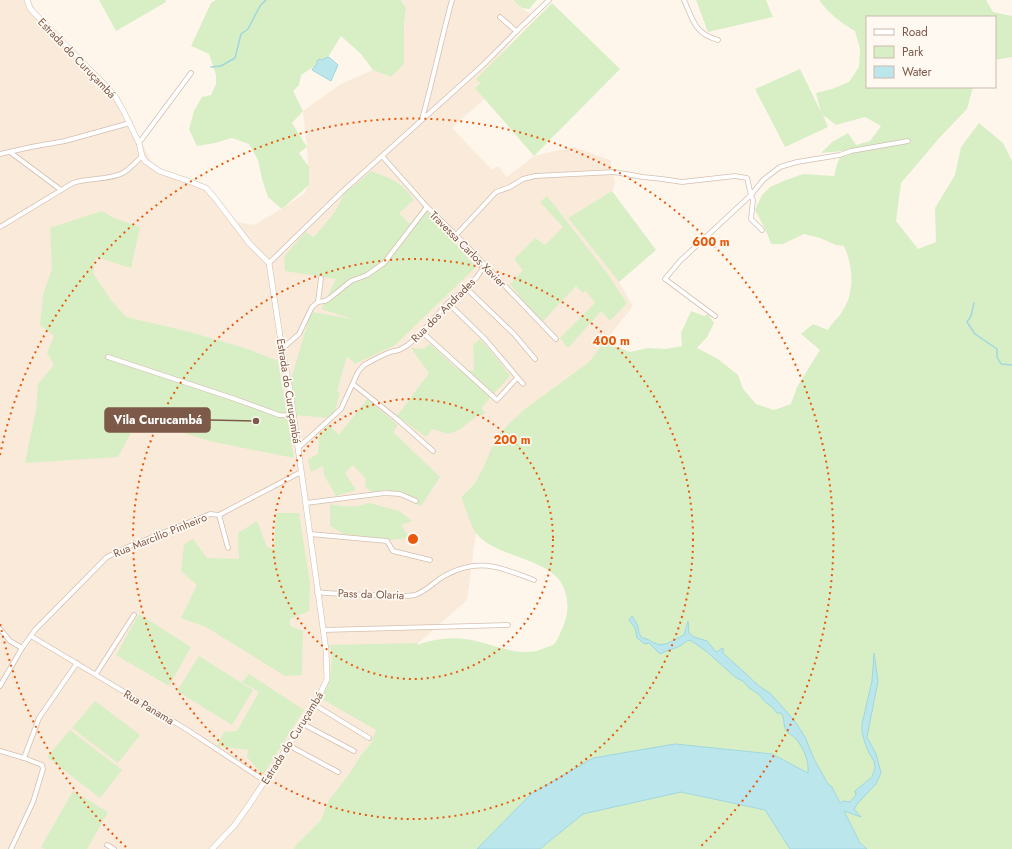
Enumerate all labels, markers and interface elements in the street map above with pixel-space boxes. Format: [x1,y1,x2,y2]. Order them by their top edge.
street label: Estrada do Curuçambá [34,14,120,102]
legend [866,16,996,88]
text: Road [902,23,928,41]
text: Park [902,43,924,61]
text: Water [902,63,933,81]
street label: Travessa Carlos Xavier [426,207,510,291]
text: 600 m [692,233,730,251]
street label: Rua dos Andrades [407,274,479,346]
text: 400 m [592,332,630,350]
street label: Estrada do Curuçambá [273,337,305,445]
callout: Vila Curucambá [105,408,210,432]
text: Vila Curucambá [113,411,202,429]
text: 200 m [493,431,531,449]
street label: Rua Marcilio Pinheiro [111,509,209,561]
centre of rings [406,532,420,546]
street label: Pass da Olaria [338,585,404,603]
street label: Rua Panama [121,686,177,728]
street label: Estrada do Curuçambá [257,689,327,787]

